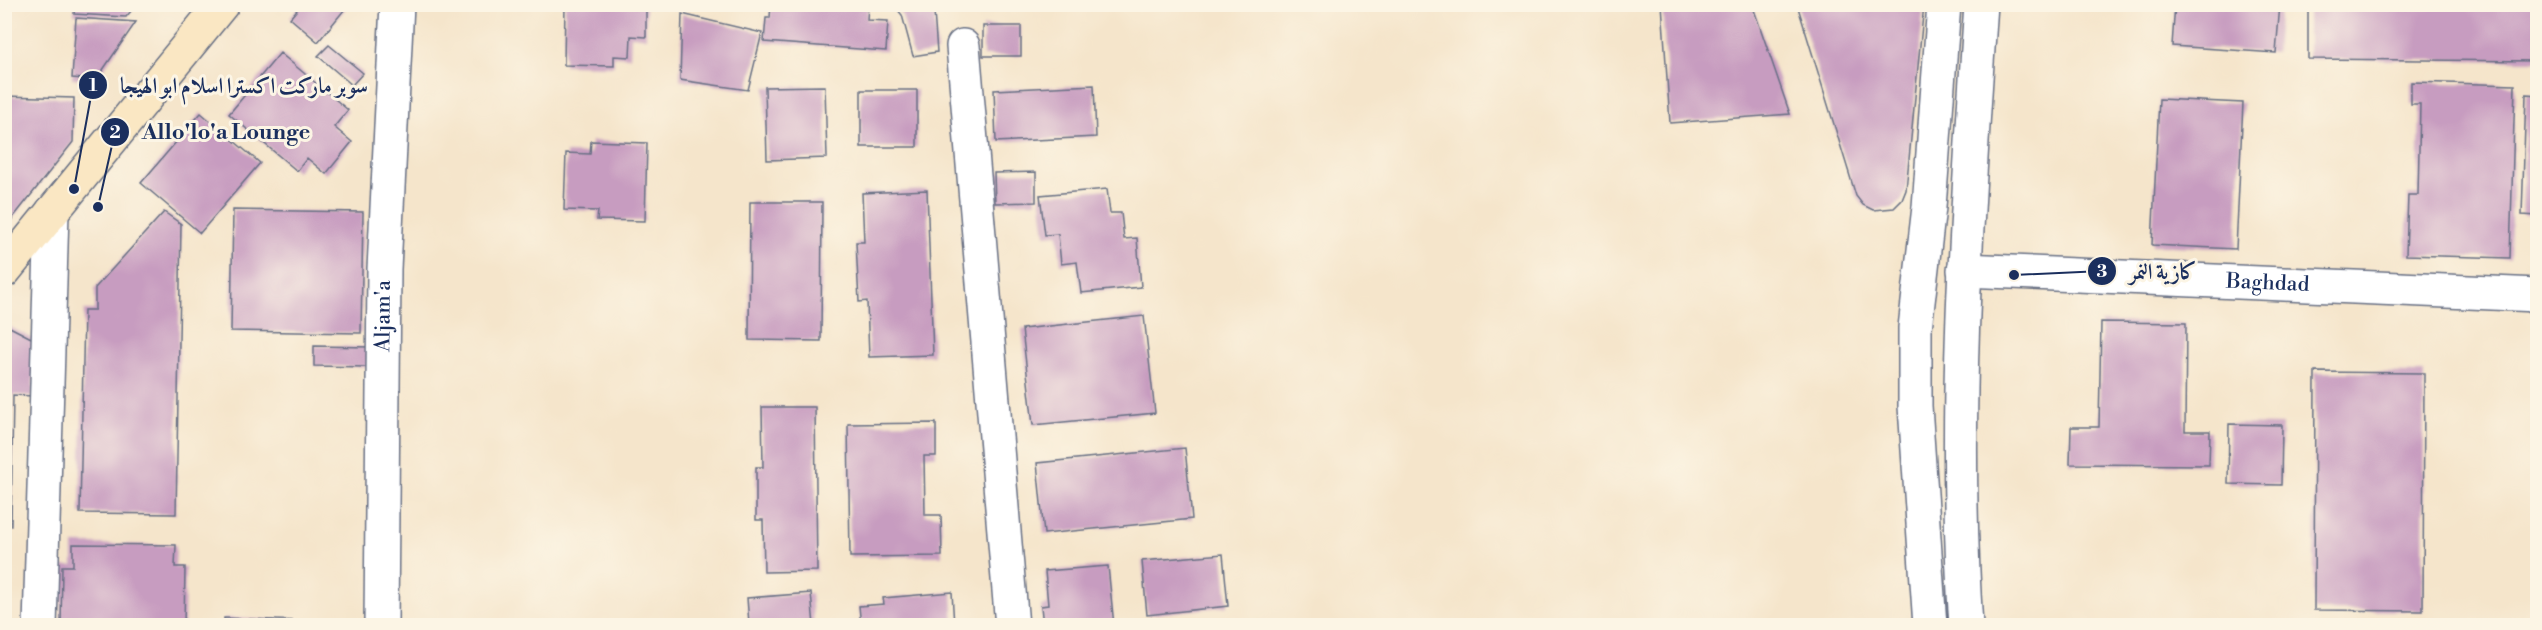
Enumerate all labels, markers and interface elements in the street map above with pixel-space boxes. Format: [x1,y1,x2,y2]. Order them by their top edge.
callout: سوبر ماركت اكسترا اسلام ابو الهيجا [78,65,379,105]
text: سوبر ماركت اكسترا اسلام ابو الهيجا [120,73,368,105]
text: 1 [89,74,98,97]
callout: Allo'lo'a Lounge [100,112,322,152]
text: Allo'lo'a Lounge [141,119,311,146]
text: 2 [109,121,121,144]
callout: كازية النمر [2087,251,2209,291]
text: كازية النمر [2127,259,2197,286]
text: 3 [2097,260,2108,283]
street label: Baghdad [2225,268,2310,298]
street label: Aljam'a [370,280,397,353]

